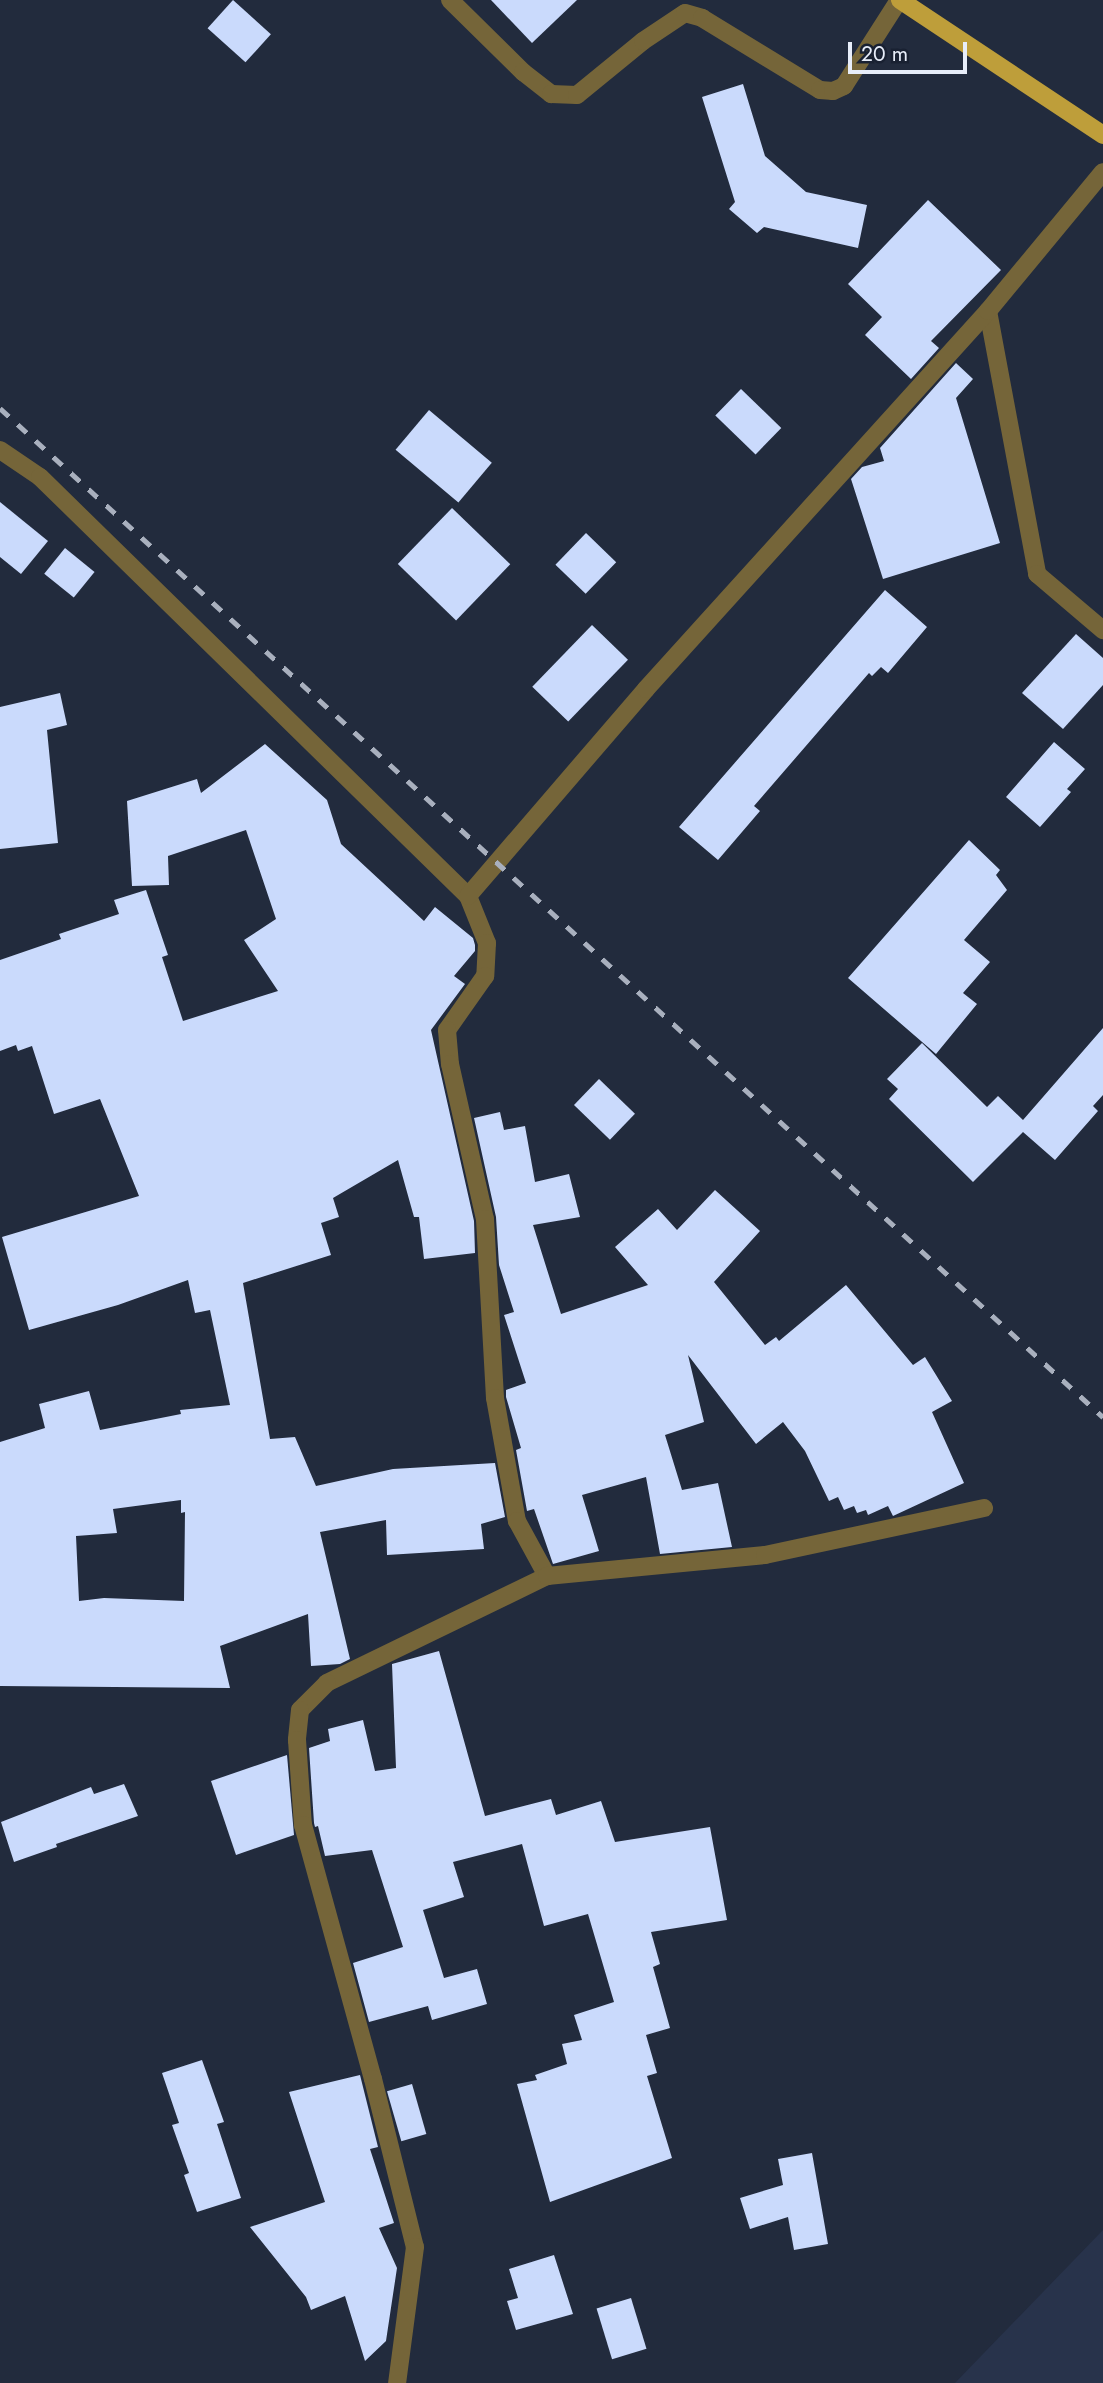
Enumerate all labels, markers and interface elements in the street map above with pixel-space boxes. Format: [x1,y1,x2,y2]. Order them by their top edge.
scale bar [851,28,970,72]
text: 20 m [861,39,908,69]

